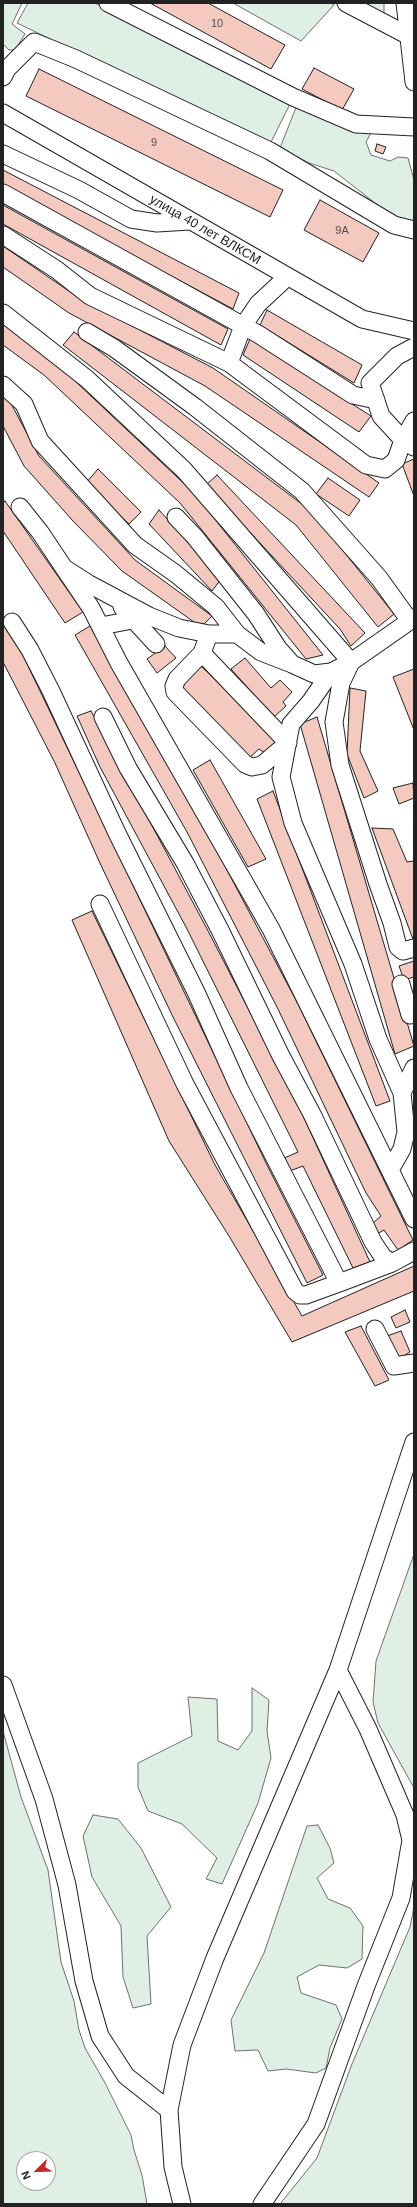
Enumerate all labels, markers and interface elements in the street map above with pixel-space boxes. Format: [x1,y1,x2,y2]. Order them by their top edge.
house number: 10 [211,17,223,31]
house number: 9 [151,136,157,150]
street label: улица 40 лет ВЛКСМ [147,192,263,268]
house number: 9А [335,224,349,238]
north arrow [16,2151,56,2191]
text: N [19,2169,33,2181]

